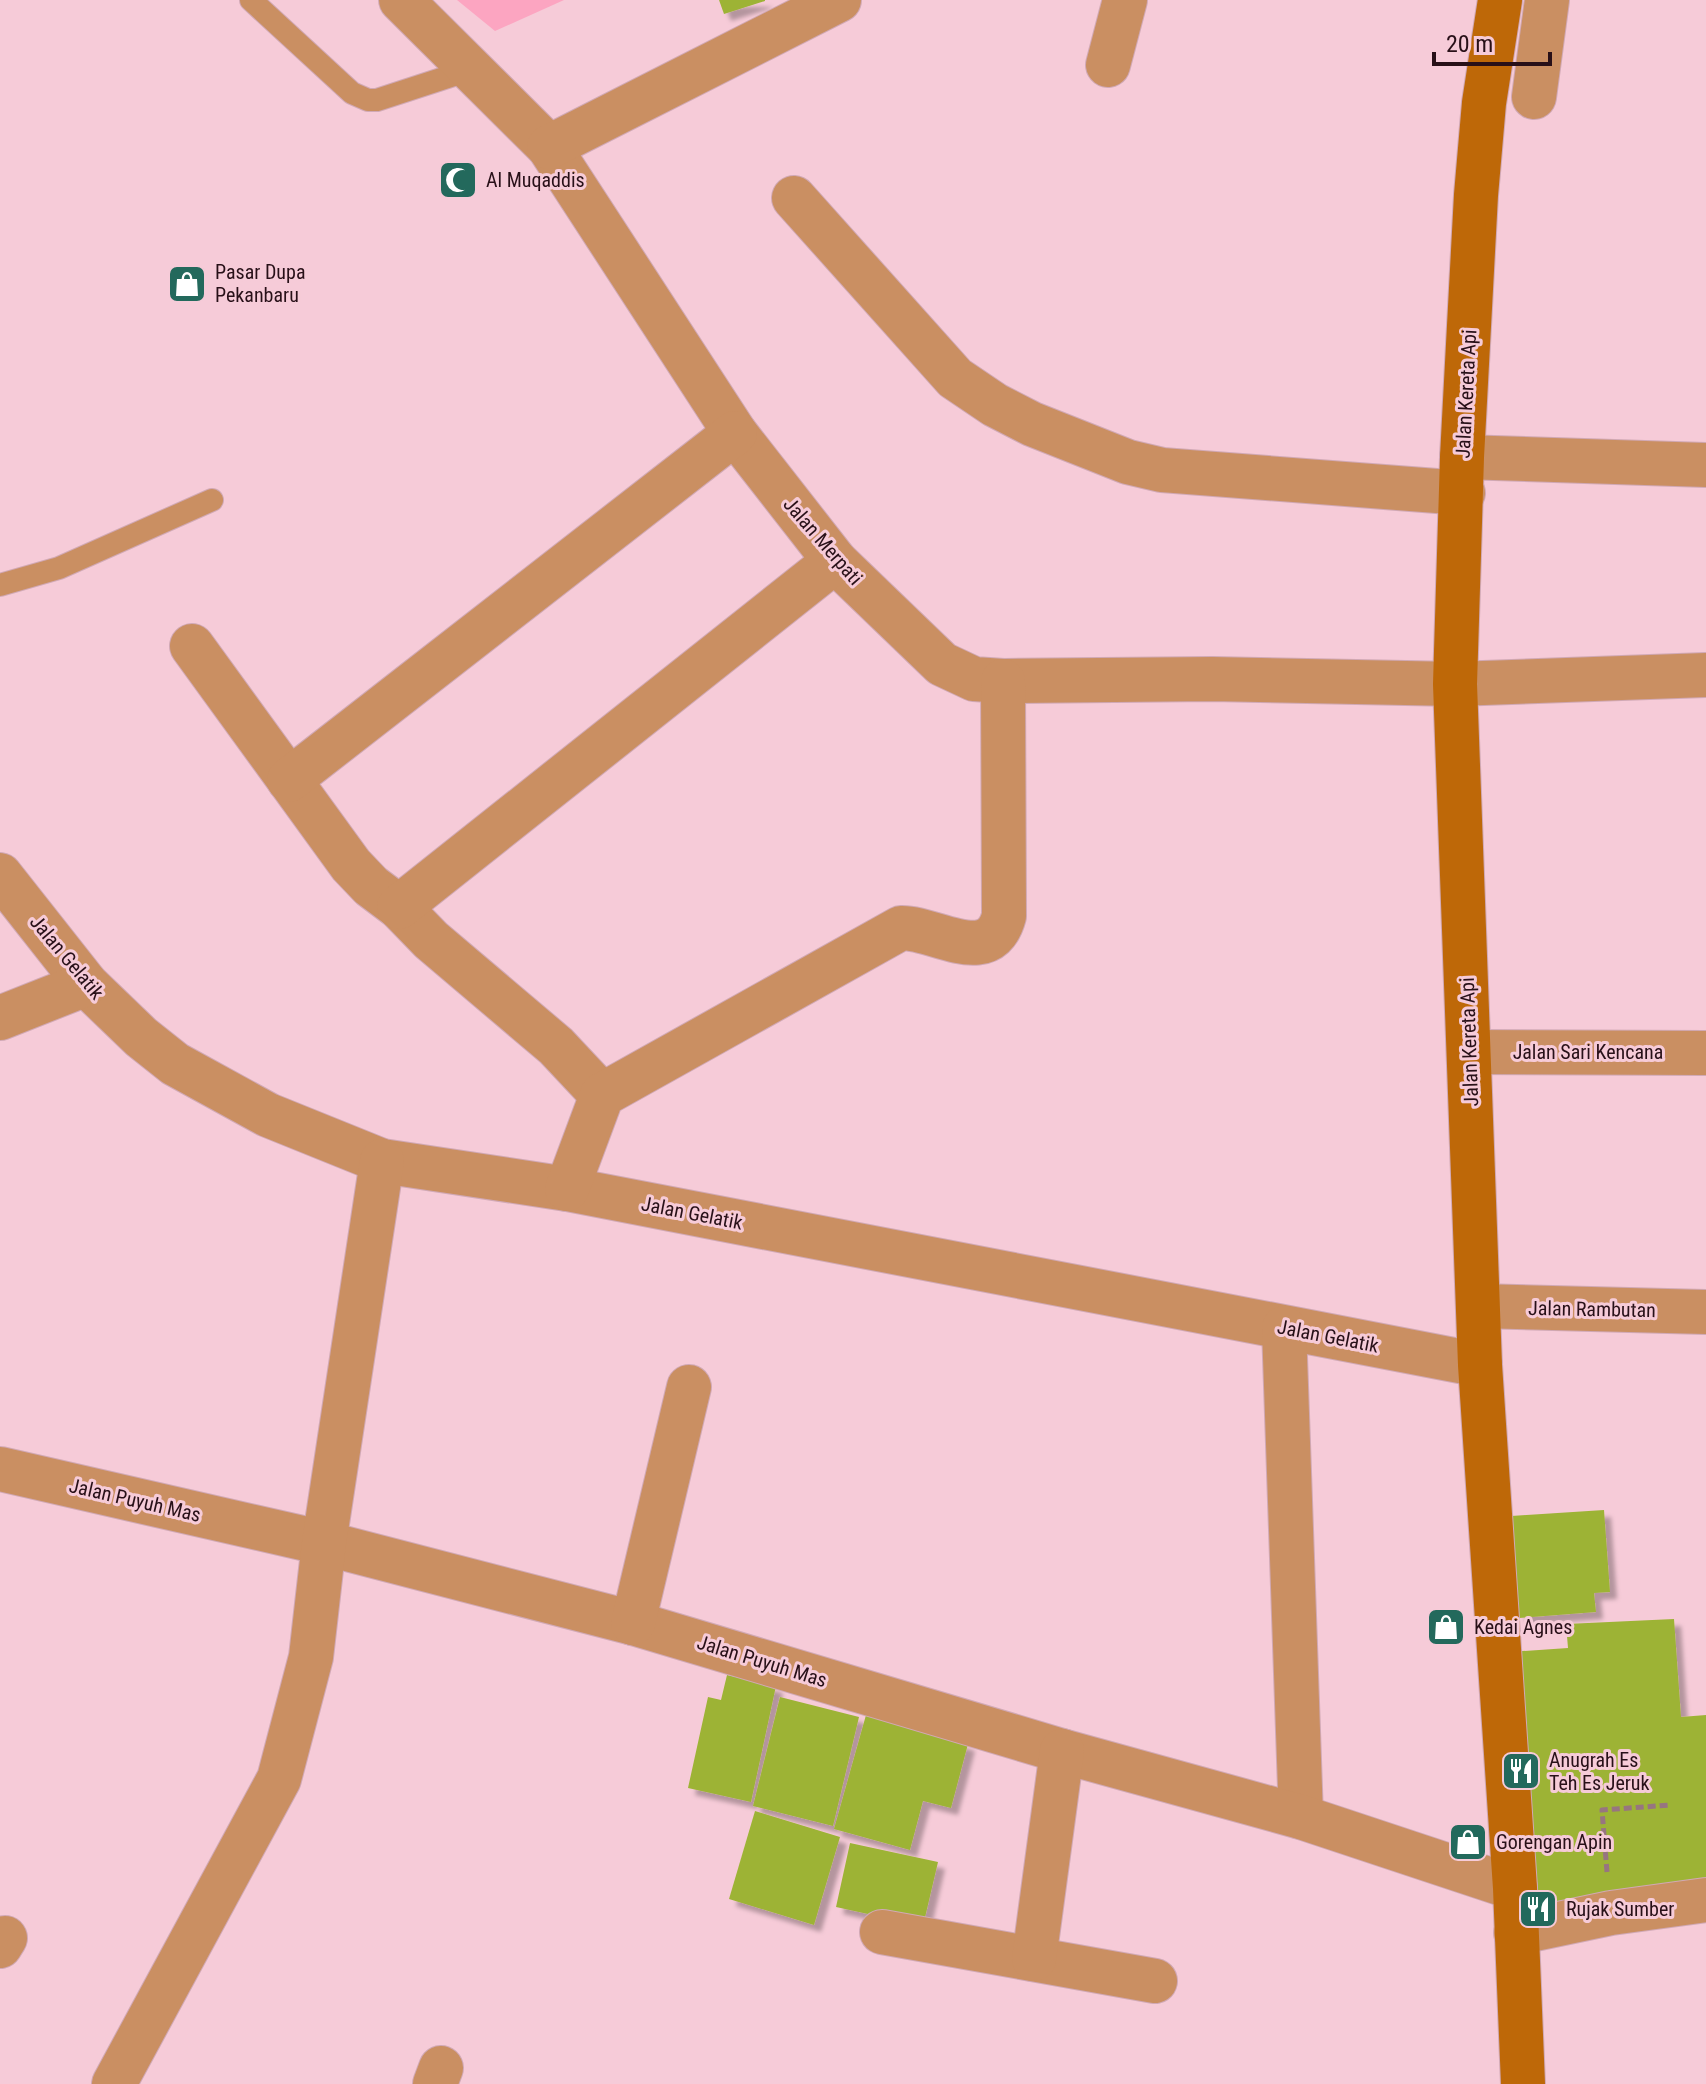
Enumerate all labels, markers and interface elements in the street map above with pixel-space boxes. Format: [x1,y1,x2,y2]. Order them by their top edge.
scale bar [1434,16,1550,66]
text: 20 m [1446,30,1493,58]
mosque icon: Al Muqaddis [437,159,479,201]
place label: Al Muqaddis [486,168,585,192]
place label: Pasar Dupa Pekanbaru [215,260,305,307]
shop icon: Pasar Dupa Pekanbaru [166,263,208,305]
street label: Jalan Kereta Api [1451,329,1481,459]
street label: Jalan Merpati [778,492,868,590]
street label: Jalan Gelatik [25,910,109,1004]
street label: Jalan Kereta Api [1455,977,1483,1107]
street label: Jalan Sari Kencana [1513,1040,1663,1064]
street label: Jalan Gelatik [639,1191,745,1235]
street label: Jalan Rambutan [1528,1296,1656,1322]
street label: Jalan Gelatik [1275,1314,1381,1358]
street label: Jalan Puyuh Mas [67,1473,203,1527]
shop icon: Kedai Agnes [1425,1606,1467,1648]
place label: Kedai Agnes [1474,1615,1572,1639]
street label: Jalan Puyuh Mas [694,1630,830,1692]
place label: Anugrah Es Teh Es Jeruk [1549,1748,1650,1795]
restaurant icon: Anugrah Es Teh Es Jeruk [1500,1750,1542,1792]
shop icon: Gorengan Apin [1447,1821,1489,1863]
place label: Gorengan Apin [1496,1830,1612,1854]
restaurant icon: Rujak Sumber [1517,1888,1559,1930]
place label: Rujak Sumber [1566,1897,1674,1921]

